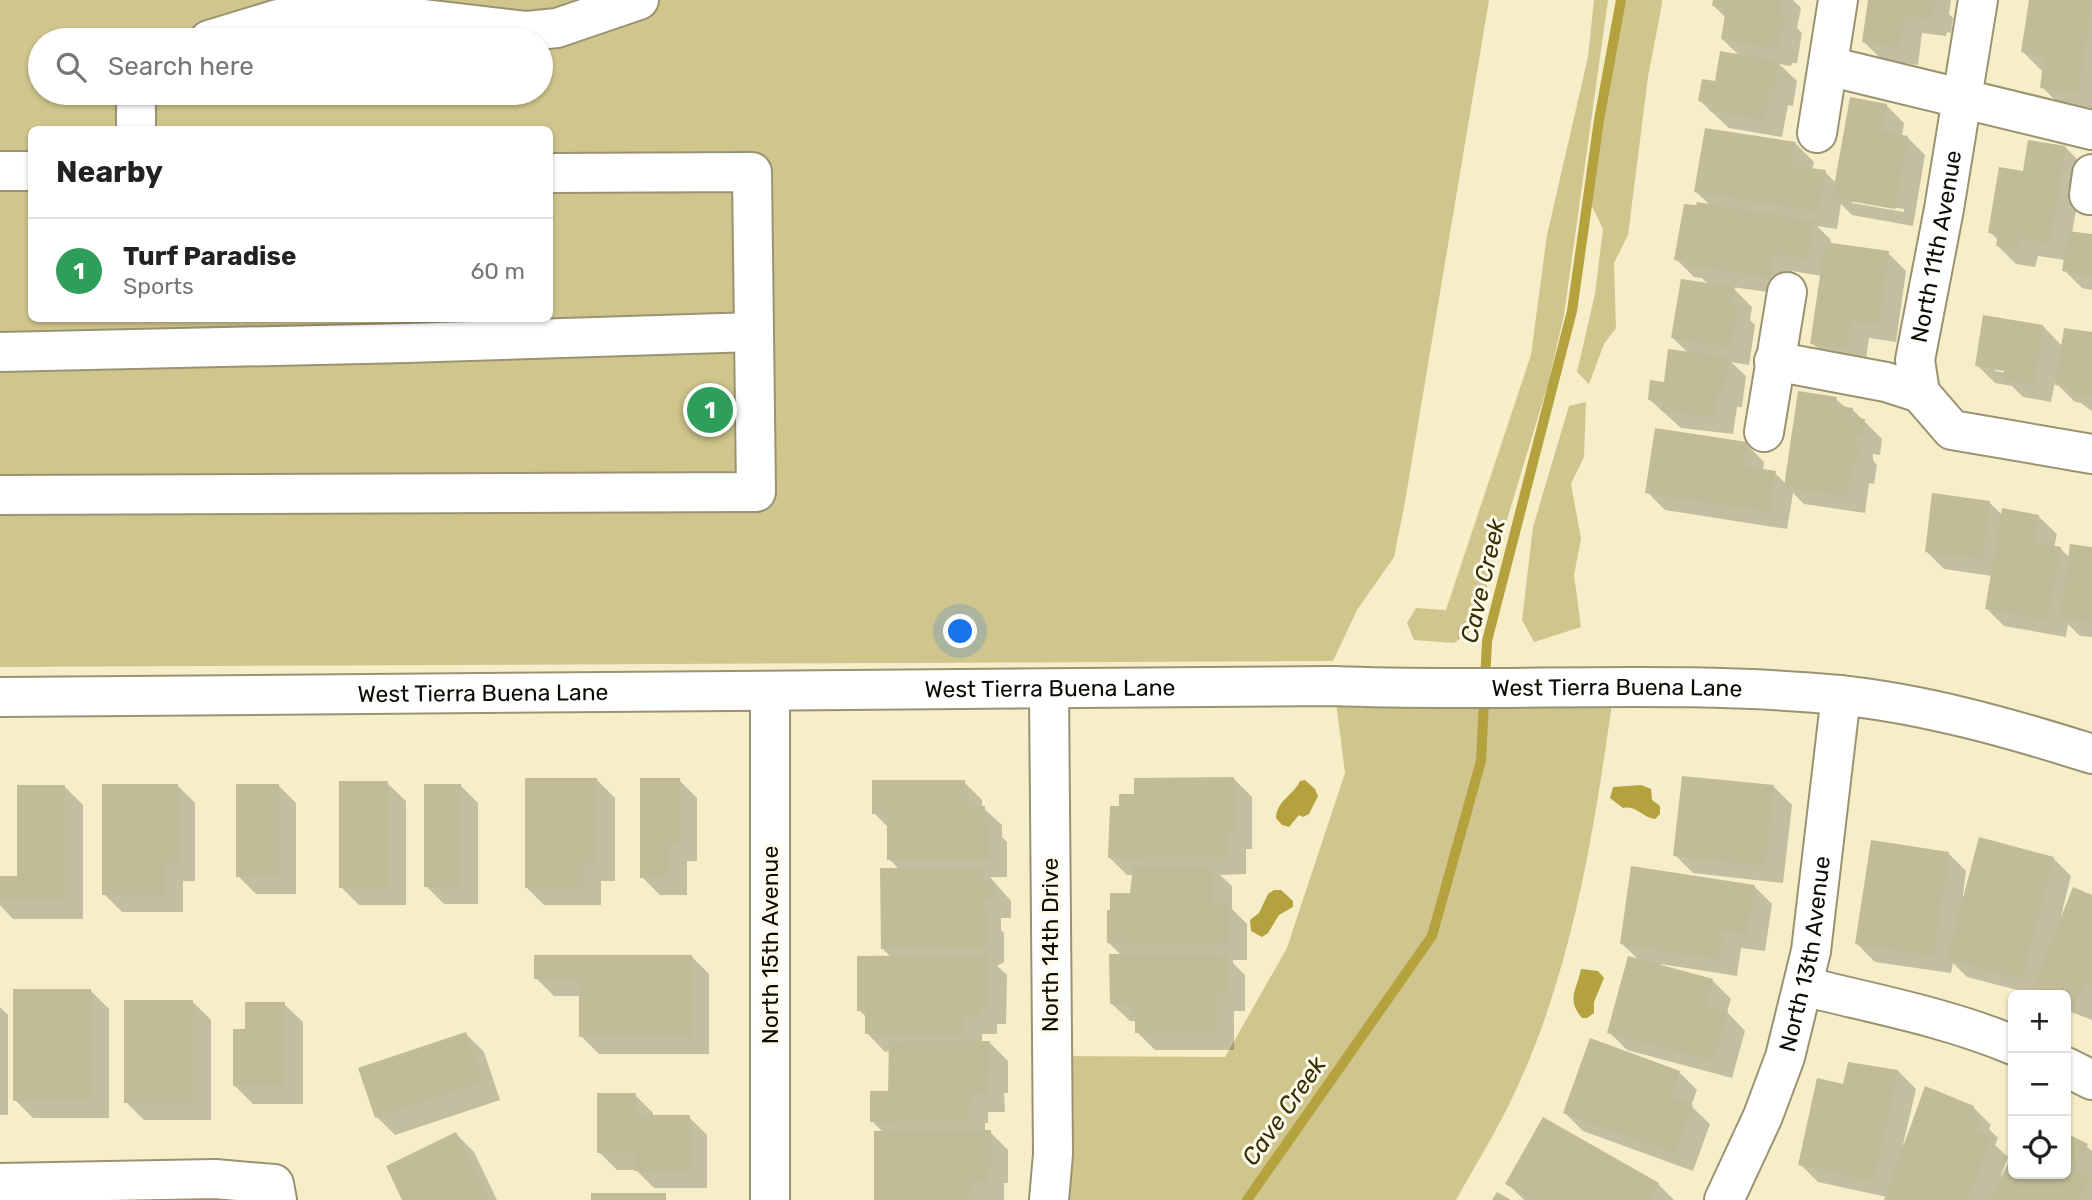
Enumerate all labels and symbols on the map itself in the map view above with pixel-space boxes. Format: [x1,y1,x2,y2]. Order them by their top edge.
street label: North 11th Avenue [1905,148,1967,345]
pin: 1 [687,384,733,436]
water label: Cave Creek [1455,516,1511,646]
your location [943,614,977,648]
street label: West Tierra Buena Lane [924,673,1176,703]
street label: West Tierra Buena Lane [1491,673,1743,703]
street label: West Tierra Buena Lane [357,678,609,708]
street label: North 15th Avenue [756,846,784,1044]
street label: North 13th Avenue [1773,854,1836,1055]
street label: North 14th Drive [1036,858,1064,1032]
water label: Cave Creek [1236,1051,1332,1171]

